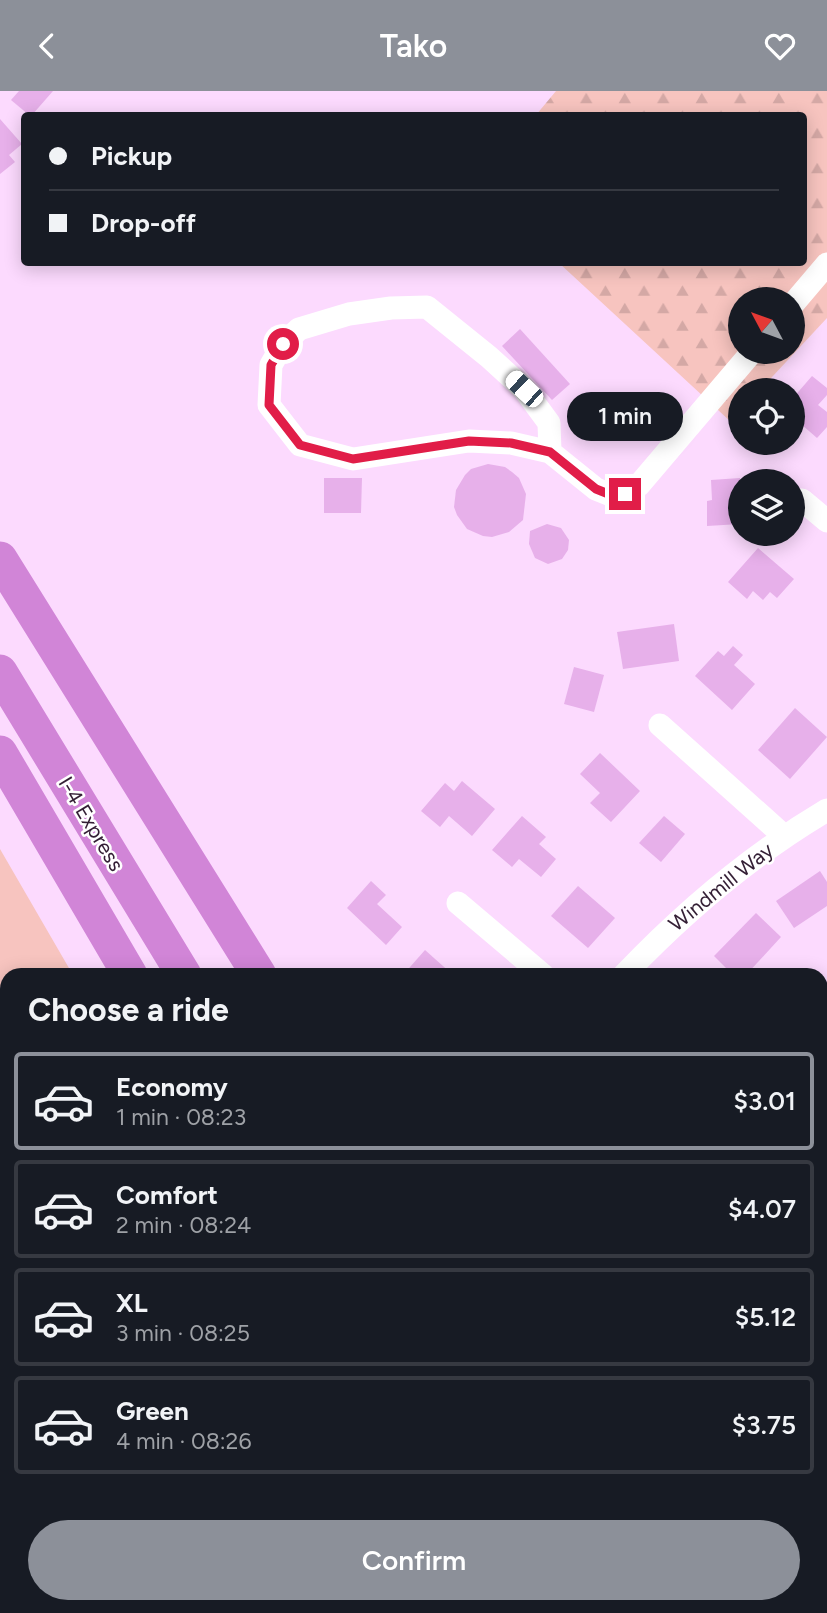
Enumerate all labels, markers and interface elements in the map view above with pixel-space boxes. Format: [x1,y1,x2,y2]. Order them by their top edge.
icon: back [28,27,66,65]
text: Tako [380,27,447,65]
icon: heart [761,27,799,65]
text: Pickup [91,140,172,172]
text: Drop-off [91,207,196,239]
north arrow [728,287,805,364]
map controls [728,287,805,546]
route start [267,328,299,360]
car [502,367,547,411]
button: locate [728,378,805,455]
callout: 1 min [567,393,683,441]
text: 1 min [598,402,652,430]
button: layers [728,469,805,546]
route end [609,478,641,510]
street label: I-4 Express [54,772,129,875]
street label: Windmill Way [663,837,778,936]
text: Choose a ride [28,991,229,1029]
icon: car [32,1070,95,1133]
text: Economy [116,1071,228,1103]
text: $3.01 [733,1085,796,1117]
text: 1 min · 08:23 [116,1103,246,1131]
icon: car [32,1178,95,1241]
text: Comfort [116,1179,218,1211]
text: $4.07 [728,1193,796,1225]
text: 2 min · 08:24 [116,1211,251,1239]
icon: car [32,1286,95,1349]
text: XL [116,1287,148,1319]
text: $5.12 [735,1301,796,1333]
text: 3 min · 08:25 [116,1319,250,1347]
icon: car [32,1394,95,1457]
text: Green [116,1395,189,1427]
text: $3.75 [732,1409,796,1441]
text: 4 min · 08:26 [116,1427,251,1455]
button: Confirm [28,1520,800,1600]

